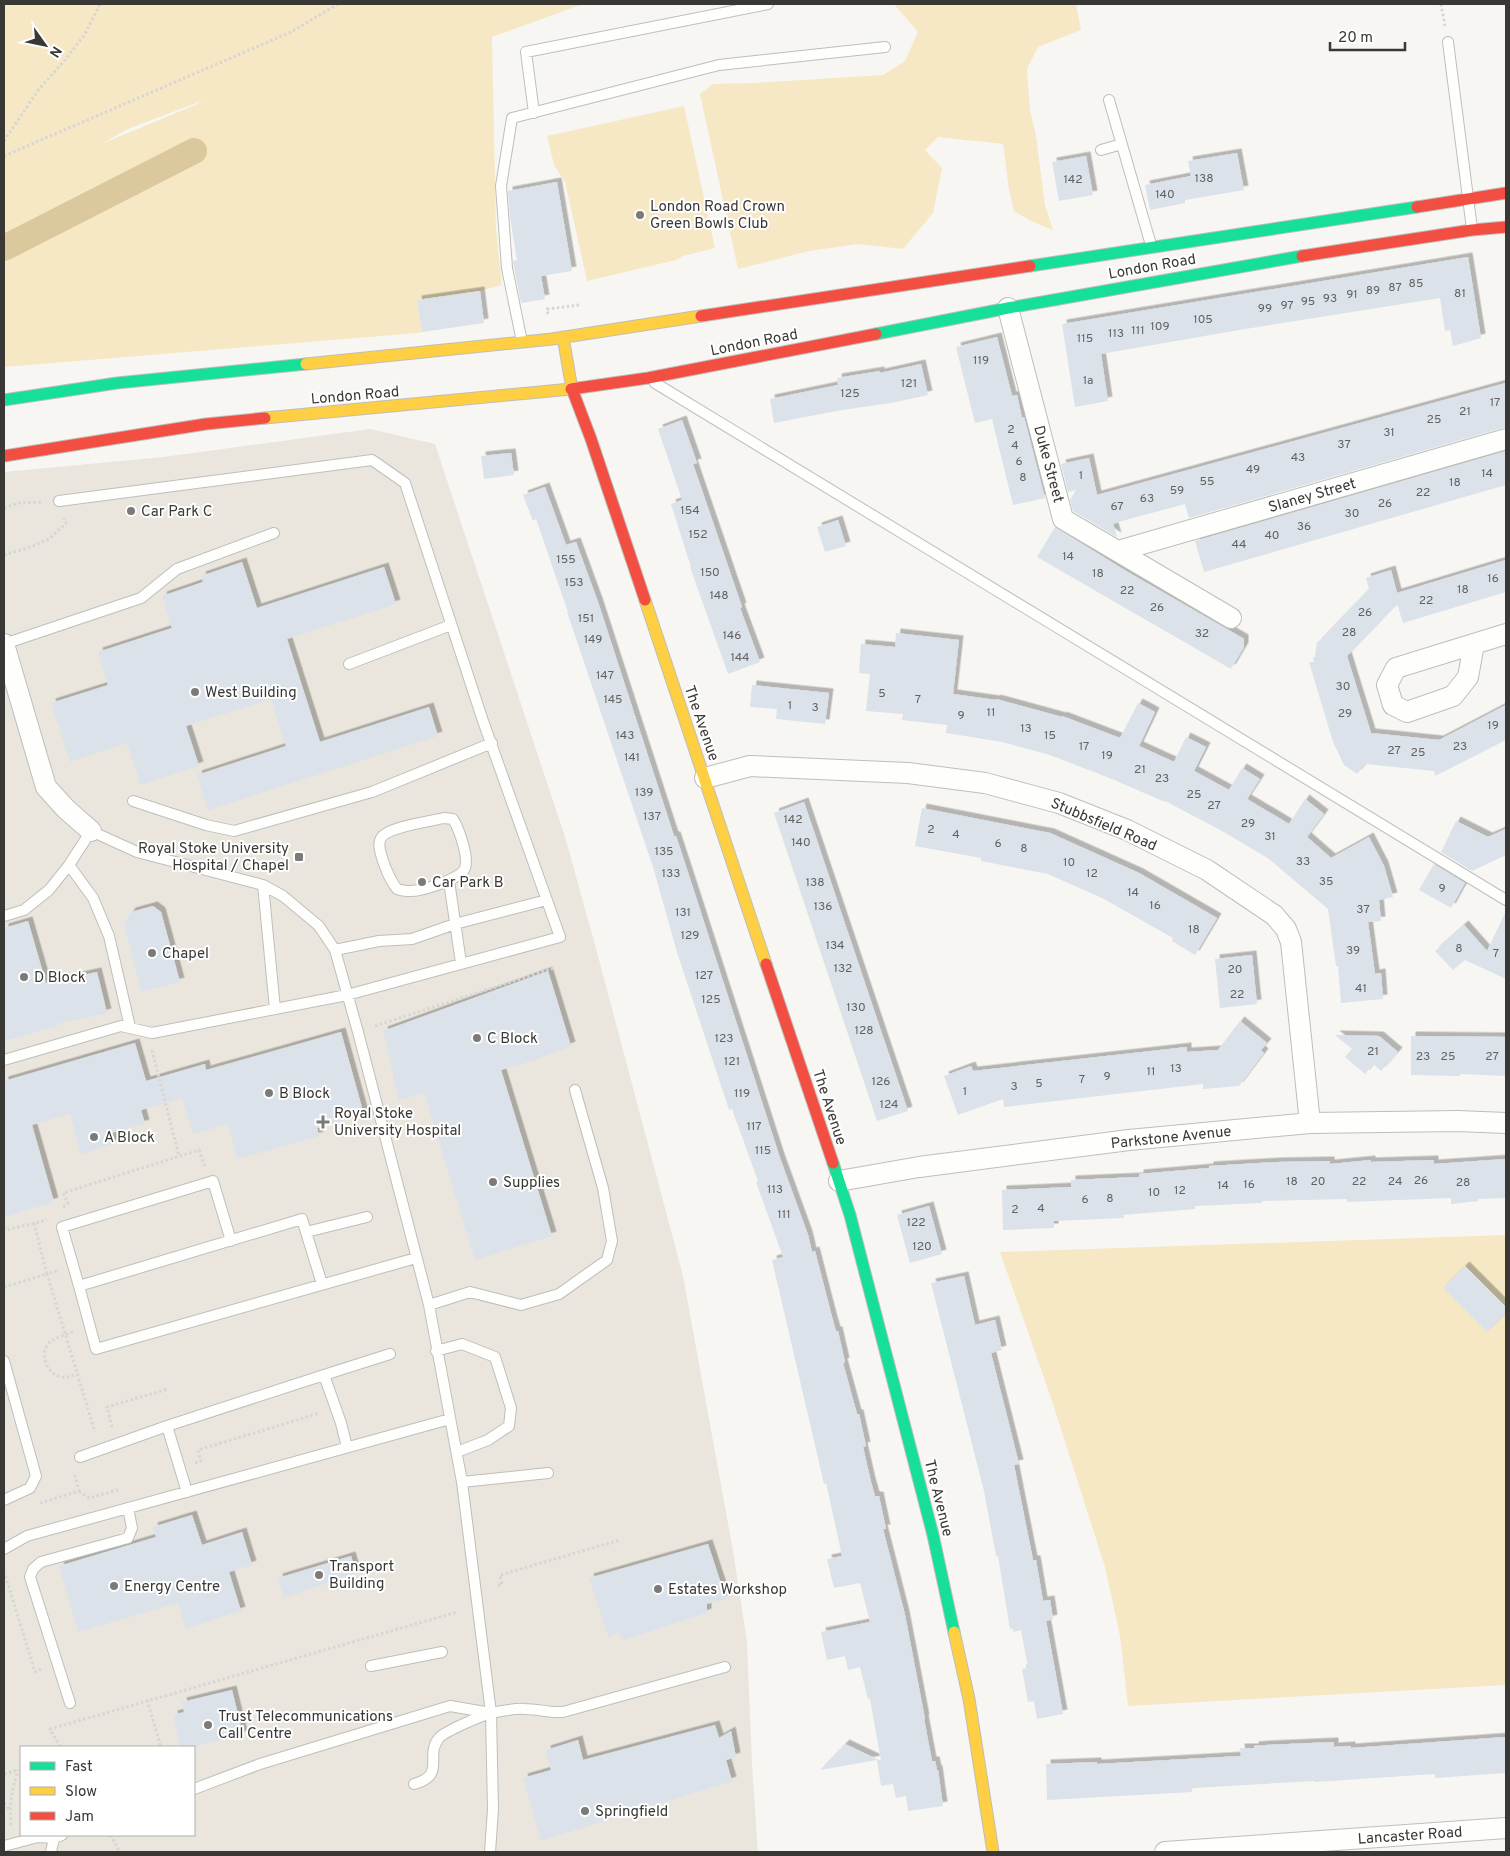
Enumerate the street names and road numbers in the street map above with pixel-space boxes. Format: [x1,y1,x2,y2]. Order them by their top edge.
street label: London Road [1107,250,1198,285]
street label: London Road [709,326,800,361]
street label: London Road [310,383,400,410]
street label: Duke Street [1028,424,1067,505]
street label: Slaney Street [1266,475,1358,518]
street label: The Avenue [679,683,722,764]
street label: Stubbsfield Road [1047,794,1159,856]
street label: The Avenue [807,1067,850,1148]
street label: Parkstone Avenue [1110,1123,1232,1154]
street label: The Avenue [919,1458,956,1539]
street label: Lancaster Road [1357,1823,1463,1850]

